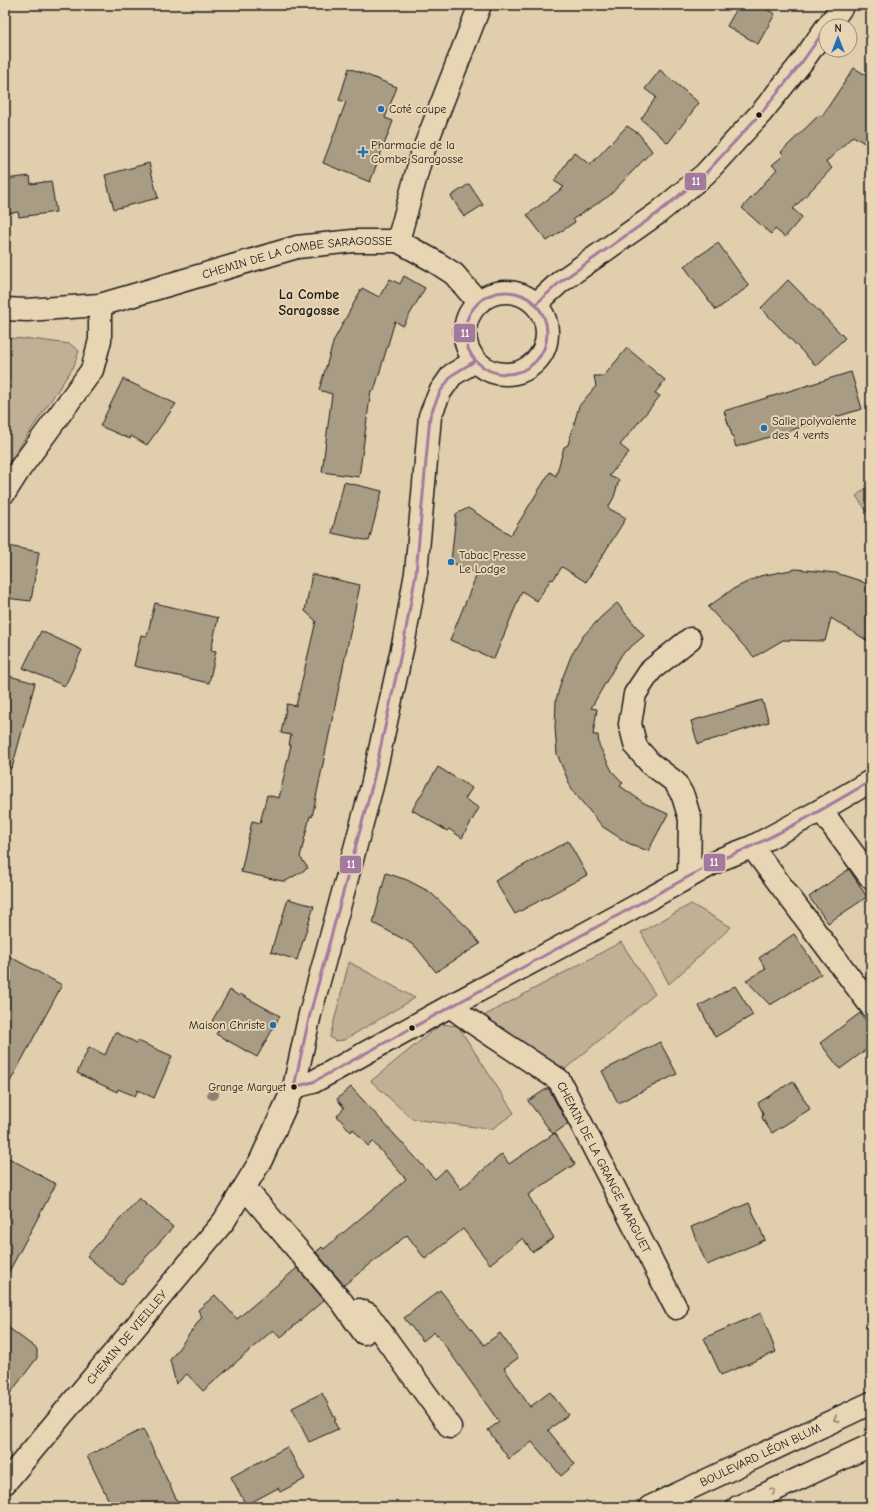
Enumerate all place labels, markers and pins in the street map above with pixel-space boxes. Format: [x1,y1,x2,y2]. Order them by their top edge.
place label: Coté coupe [389,102,446,116]
marker: Coté coupe [376,104,386,114]
unlabelled marker [754,110,764,120]
place label: Pharmacie de la Combe Saragosse [371,138,463,166]
marker: Pharmacie de la Combe Saragosse [358,147,368,157]
place label: Salle polyvalente des 4 vents [772,414,856,442]
marker: Salle polyvalente des 4 vents [759,423,769,433]
place label: Tabac Presse Le Lodge [459,548,526,576]
marker: Tabac Presse Le Lodge [446,557,456,567]
place label: Maison Christe [189,1018,265,1032]
marker: Maison Christe [268,1020,278,1030]
unlabelled marker [407,1023,417,1033]
place label: Grange Marguet [208,1081,287,1094]
marker: Grange Marguet [289,1082,299,1092]

